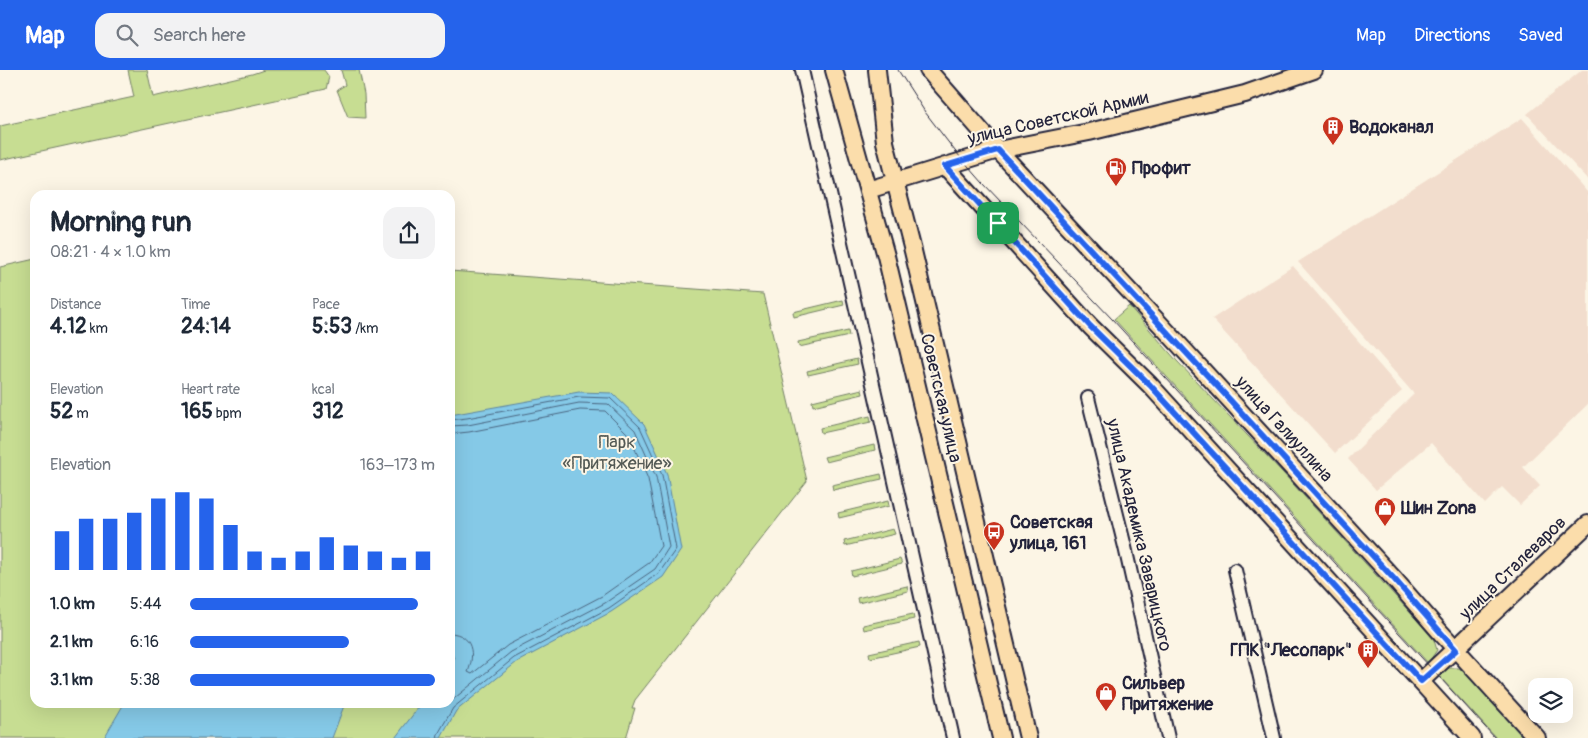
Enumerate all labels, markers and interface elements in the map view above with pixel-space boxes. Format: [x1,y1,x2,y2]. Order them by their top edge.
search box [95,13,445,58]
text: Map [25,21,65,50]
icon: search [113,21,141,49]
text: Search here [153,23,246,47]
text: Map [1356,24,1386,47]
text: Directions [1414,24,1490,47]
text: Saved [1518,24,1563,47]
street label: улица Советской Армии [964,86,1151,150]
building icon: Водоканал [1321,115,1345,146]
place label: Водоканал [1349,116,1434,139]
fuel station icon: Профит [1104,156,1128,187]
place label: Профит [1132,157,1192,180]
pin [977,202,1019,244]
text: Morning run [50,205,192,240]
button: share [383,207,435,259]
icon: arrive [984,209,1012,237]
text: 08:21 · 4 × 1.0 km [50,242,171,262]
text: Distance [50,296,101,313]
text: Time [181,296,210,313]
text: Pace [312,296,340,313]
text: 4.12 [50,313,87,340]
text: 24:14 [181,313,231,340]
text: 5:53 [312,313,352,340]
text: km [87,320,108,337]
text: /km [352,320,378,337]
street label: Советская улица [915,331,967,465]
street label: улица Галиуллина [1230,370,1338,487]
text: Elevation [50,381,103,398]
text: Heart rate [181,381,240,398]
text: kcal [312,381,335,398]
text: 52 [50,398,73,425]
text: 165 [181,398,213,425]
text: 312 [312,398,344,425]
text: m [73,405,89,422]
text: bpm [213,405,242,422]
street label: улица Академика Заварицкого [1101,415,1177,654]
park label: Парк «Притяжение» [562,431,672,475]
text: Elevation [50,455,111,475]
text: 163–173 m [360,455,435,475]
shop icon: Шин Zona [1373,496,1397,527]
place label: Шин Zona [1400,497,1477,520]
place label: Советская улица, 161 [1009,511,1093,555]
street label: улица Сталеваров [1454,511,1571,626]
bus stop icon: Советская улица, 161 [982,520,1006,551]
text: 1.0 km [50,594,95,614]
text: 5:44 [130,594,162,614]
text: 2.1 km [50,632,93,652]
text: 6:16 [130,632,159,652]
building icon: ГПК "Лесопарк" [1356,638,1380,669]
place label: ГПК "Лесопарк" [1230,639,1352,662]
text: 3.1 km [50,670,93,690]
text: 5:38 [130,670,160,690]
place label: Сильвер Притяжение [1122,672,1214,716]
map controls [1528,678,1573,723]
button: layers [1528,678,1573,723]
shop icon: Сильвер Притяжение [1094,681,1118,712]

